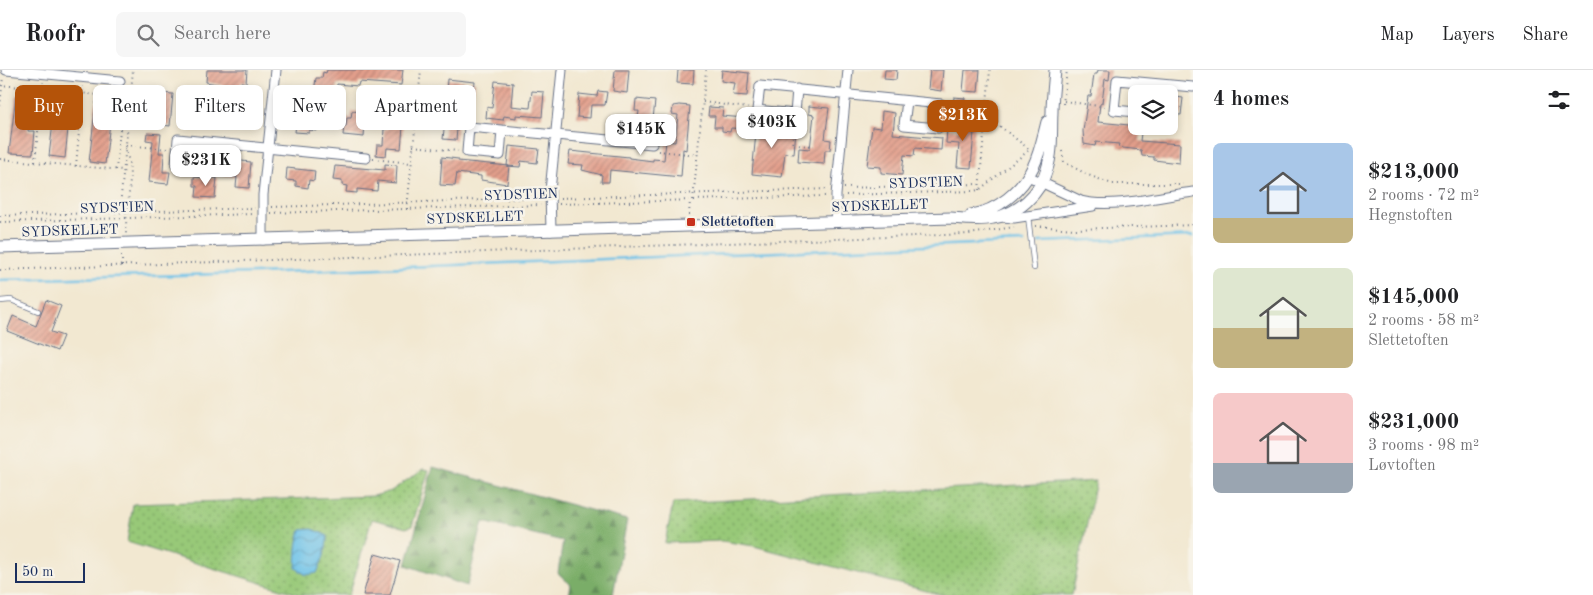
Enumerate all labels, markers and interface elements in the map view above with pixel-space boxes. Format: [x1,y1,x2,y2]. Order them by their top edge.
search box [116,12,466,57]
icon: search [134,21,162,49]
text: Roofr [25,23,86,47]
text: Search here [174,25,271,44]
text: Map [1380,26,1414,44]
text: Layers [1442,26,1494,44]
text: Share [1522,26,1568,44]
chip: Buy [15,85,83,130]
chip: Rent [93,85,166,130]
chip: Filters [176,85,263,130]
chip: New [273,85,346,130]
chip: Apartment [356,85,476,130]
map controls [1128,85,1178,135]
button: layers [1128,85,1178,135]
icon: filters [1545,86,1573,114]
text: 4 homes [1213,89,1289,110]
pin: $213K [928,100,998,142]
pin: $403K [737,106,807,149]
text: $213K [938,108,988,124]
pin: $145K [606,114,676,156]
text: $403K [747,115,797,131]
text: $145K [616,122,666,138]
pin: $231K [171,144,241,187]
text: $231K [181,153,231,169]
text: $213,000 [1368,162,1459,183]
icon: home [1253,163,1313,223]
street label: SYDSTIEN [889,175,964,191]
street label: SYDSTIEN [484,187,559,203]
text: 2 rooms · 72 m² [1368,188,1479,204]
street label: SYDSKELLET [831,197,929,215]
street label: SYDSTIEN [80,200,155,216]
text: Hegnstoften [1368,208,1453,224]
street label: SYDSKELLET [426,209,524,227]
place label: Slettetoften [701,215,774,229]
marker: Slettetoften [685,216,697,228]
street label: SYDSKELLET [21,222,119,240]
text: $145,000 [1368,287,1459,308]
icon: home [1253,288,1313,348]
text: 2 rooms · 58 m² [1368,313,1479,329]
text: Slettetoften [1368,333,1449,349]
text: $231,000 [1368,412,1459,433]
icon: home [1253,413,1313,473]
text: 3 rooms · 98 m² [1368,438,1479,454]
text: Løvtoften [1368,458,1436,474]
scale bar [15,560,85,583]
text: 50 m [22,565,53,579]

